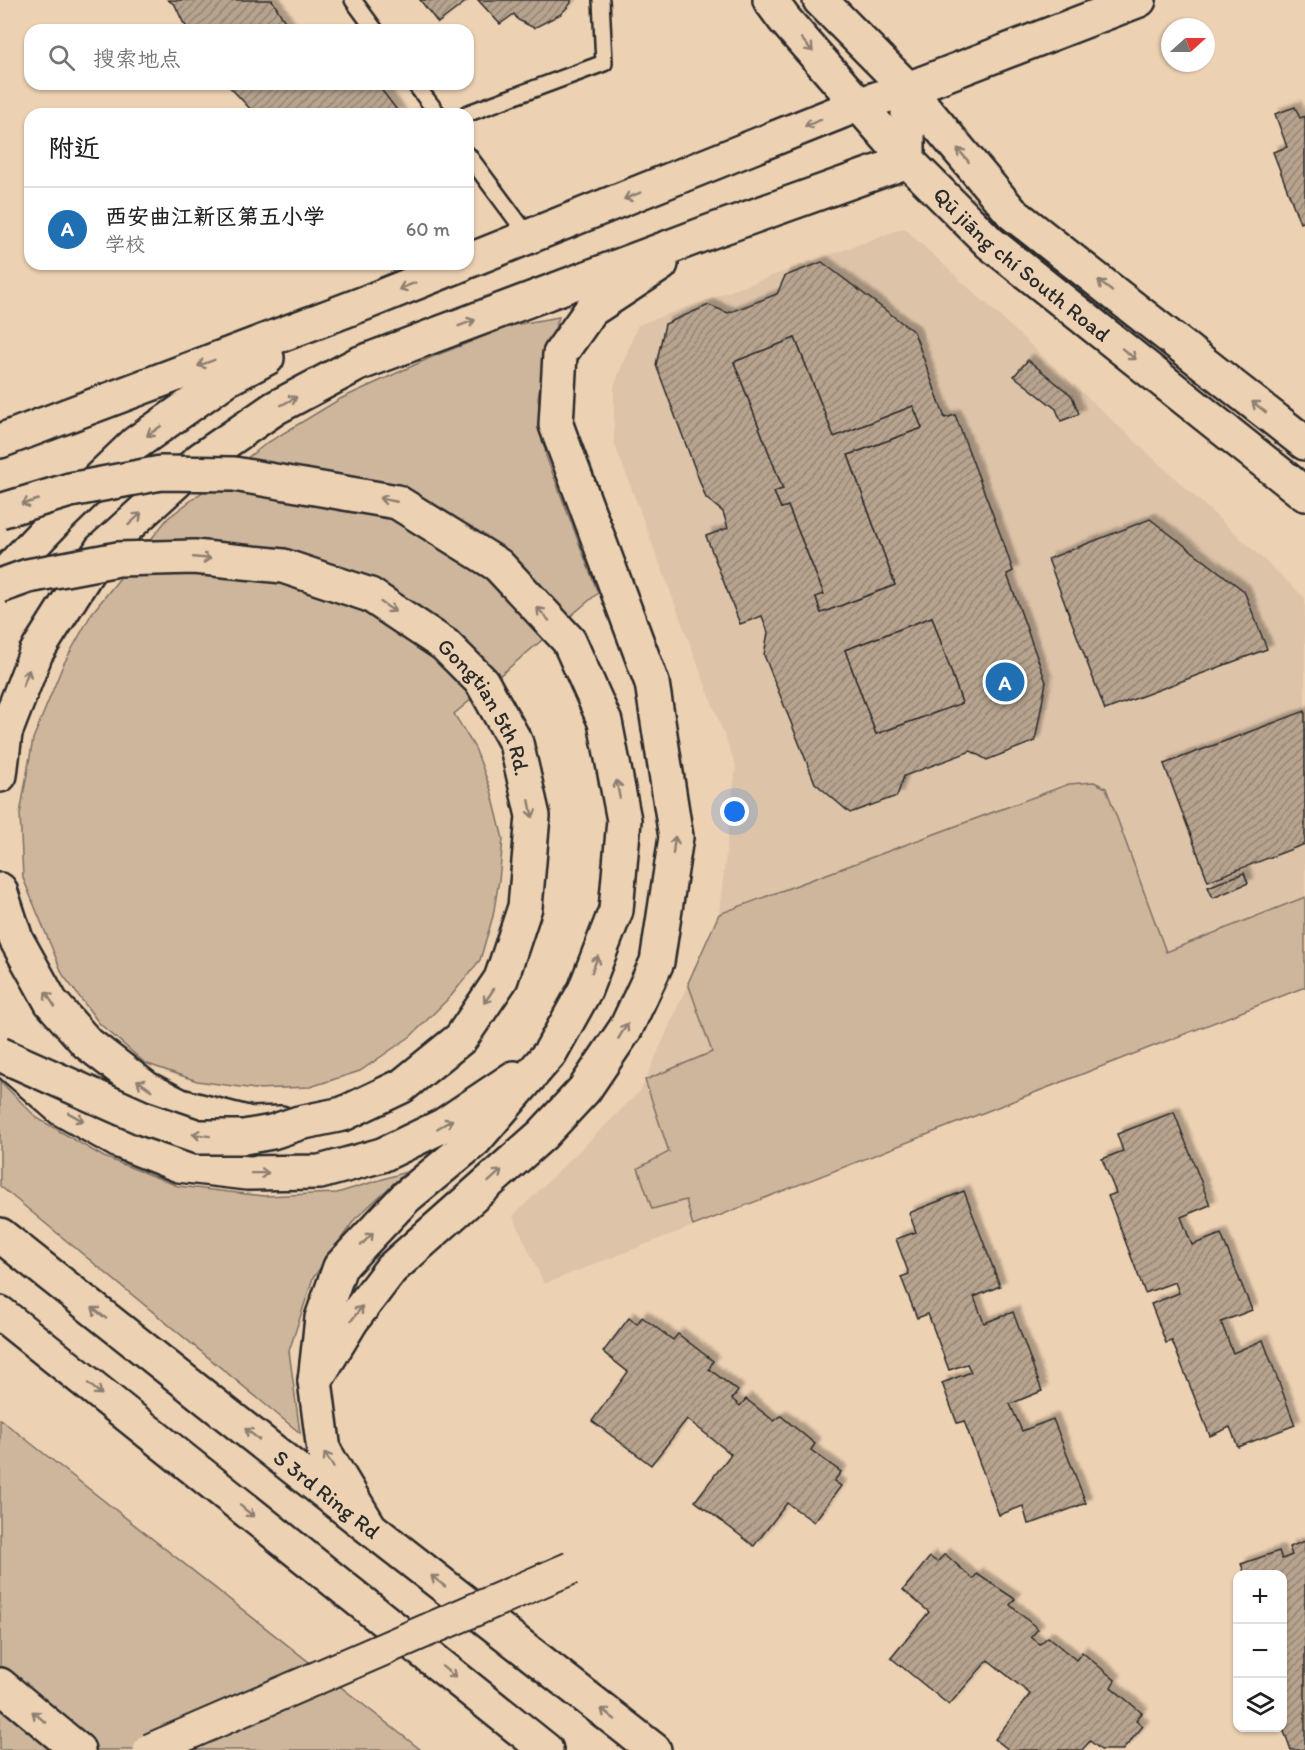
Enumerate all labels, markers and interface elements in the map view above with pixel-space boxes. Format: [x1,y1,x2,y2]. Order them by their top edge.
north arrow [1161,18,1215,72]
search box [24,24,474,90]
one-way arrow [800,37,814,52]
icon: search [45,41,78,74]
text: 搜索地点 [93,45,181,72]
one-way arrow [804,118,823,129]
text: 附近 [48,132,100,164]
one-way arrow [956,148,970,163]
street label: Qū jiāng chí South Road [928,181,1116,348]
one-way arrow [624,191,642,202]
text: 西安曲江新区第五小学 [105,203,325,230]
text: A [61,217,74,241]
text: 60 m [406,217,450,241]
text: 学校 [105,232,145,256]
one-way arrow [1098,280,1114,293]
one-way arrow [399,281,417,292]
one-way arrow [458,316,476,327]
one-way arrow [1121,347,1137,360]
one-way arrow [197,358,215,369]
one-way arrow [280,395,297,407]
one-way arrow [1251,400,1267,413]
one-way arrow [146,425,162,437]
one-way arrow [378,494,398,505]
one-way arrow [21,497,40,508]
one-way arrow [127,512,142,526]
one-way arrow [192,553,212,564]
one-way arrow [380,601,396,613]
one-way arrow [536,606,550,621]
street label: Gongtian 5th Rd. [432,633,536,779]
pin: A [986,660,1024,704]
one-way arrow [21,670,32,688]
one-way arrow [612,780,623,800]
your location [720,797,749,826]
one-way arrow [526,799,537,818]
one-way arrow [669,836,680,856]
one-way arrow [590,955,601,974]
one-way arrow [483,987,495,1004]
one-way arrow [44,991,56,1007]
one-way arrow [617,1023,629,1040]
one-way arrow [135,1079,152,1092]
one-way arrow [67,1111,84,1123]
one-way arrow [436,1118,453,1130]
one-way arrow [192,1130,211,1141]
one-way arrow [249,1167,269,1179]
one-way arrow [487,1169,502,1183]
one-way arrow [360,1231,374,1246]
one-way arrow [351,1306,363,1322]
one-way arrow [91,1307,107,1320]
one-way arrow [87,1382,103,1395]
one-way arrow [244,1428,260,1441]
street label: S 3rd Ring Rd [268,1444,385,1545]
one-way arrow [323,1452,335,1469]
one-way arrow [239,1504,255,1517]
map controls [1233,1570,1287,1732]
button: + [1233,1570,1287,1624]
one-way arrow [430,1575,446,1588]
button: − [1233,1624,1287,1678]
one-way arrow [440,1665,456,1678]
button: layers [1233,1678,1287,1732]
one-way arrow [601,1708,617,1720]
one-way arrow [31,1711,47,1724]

